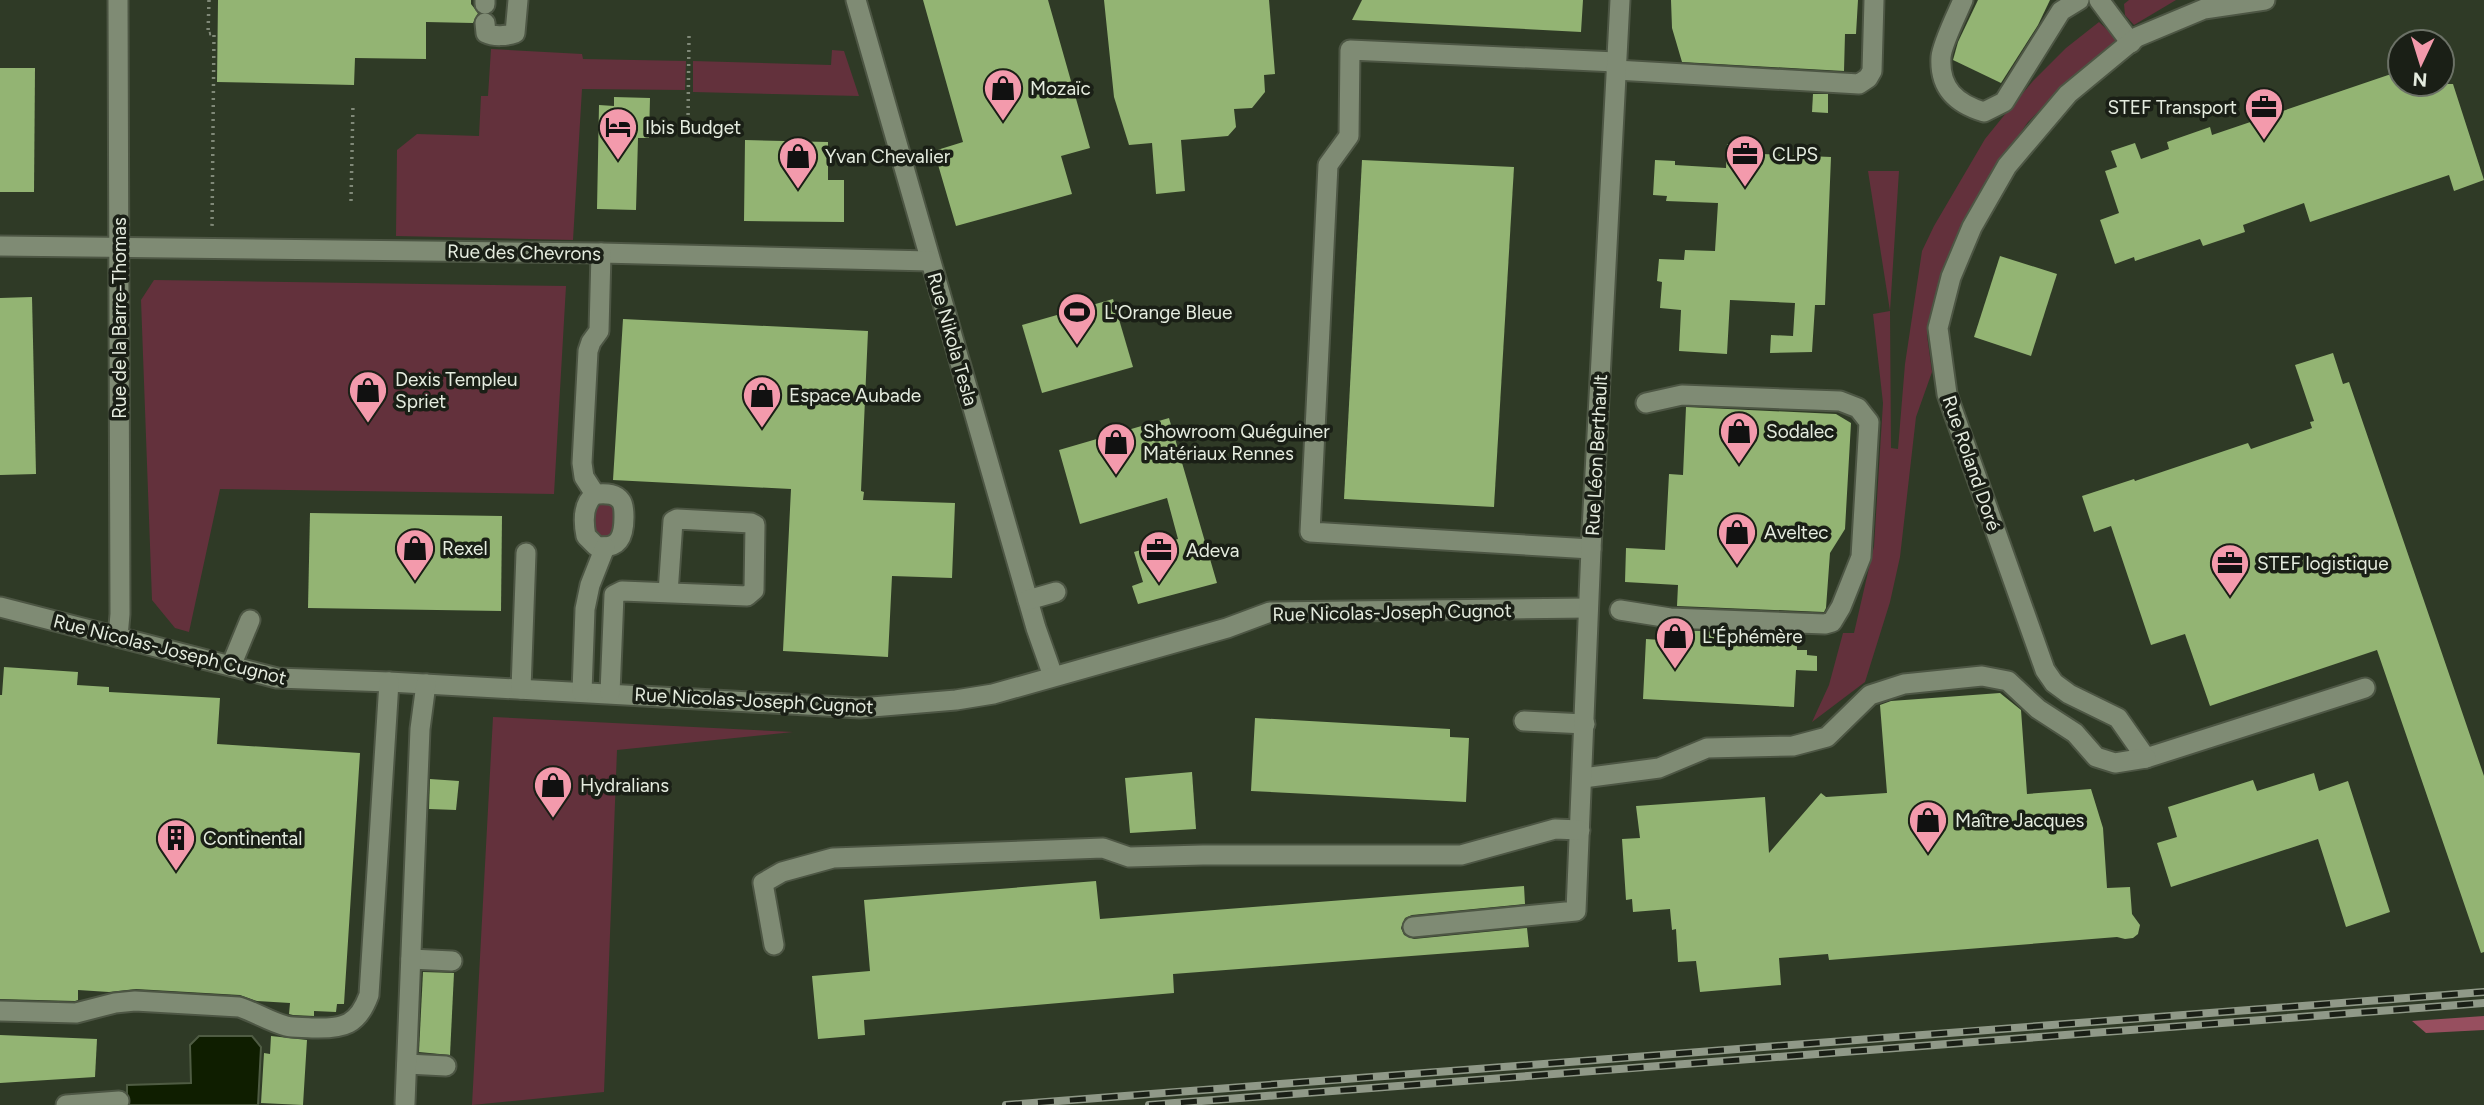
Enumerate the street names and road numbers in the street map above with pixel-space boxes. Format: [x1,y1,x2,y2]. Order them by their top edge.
street label: Rue de la Barre-Thomas [108,217,131,419]
street label: Rue des Chevrons [447,240,601,265]
street label: Rue Nikola Tesla [922,270,983,408]
street label: Rue Léon Berthault [1581,374,1612,537]
street label: Rue Roland Doré [1938,392,2005,534]
street label: Rue Nicolas-Joseph Cugnot [1272,599,1512,626]
street label: Rue Nicolas-Joseph Cugnot [51,609,289,690]
street label: Rue Nicolas-Joseph Cugnot [634,683,874,718]

